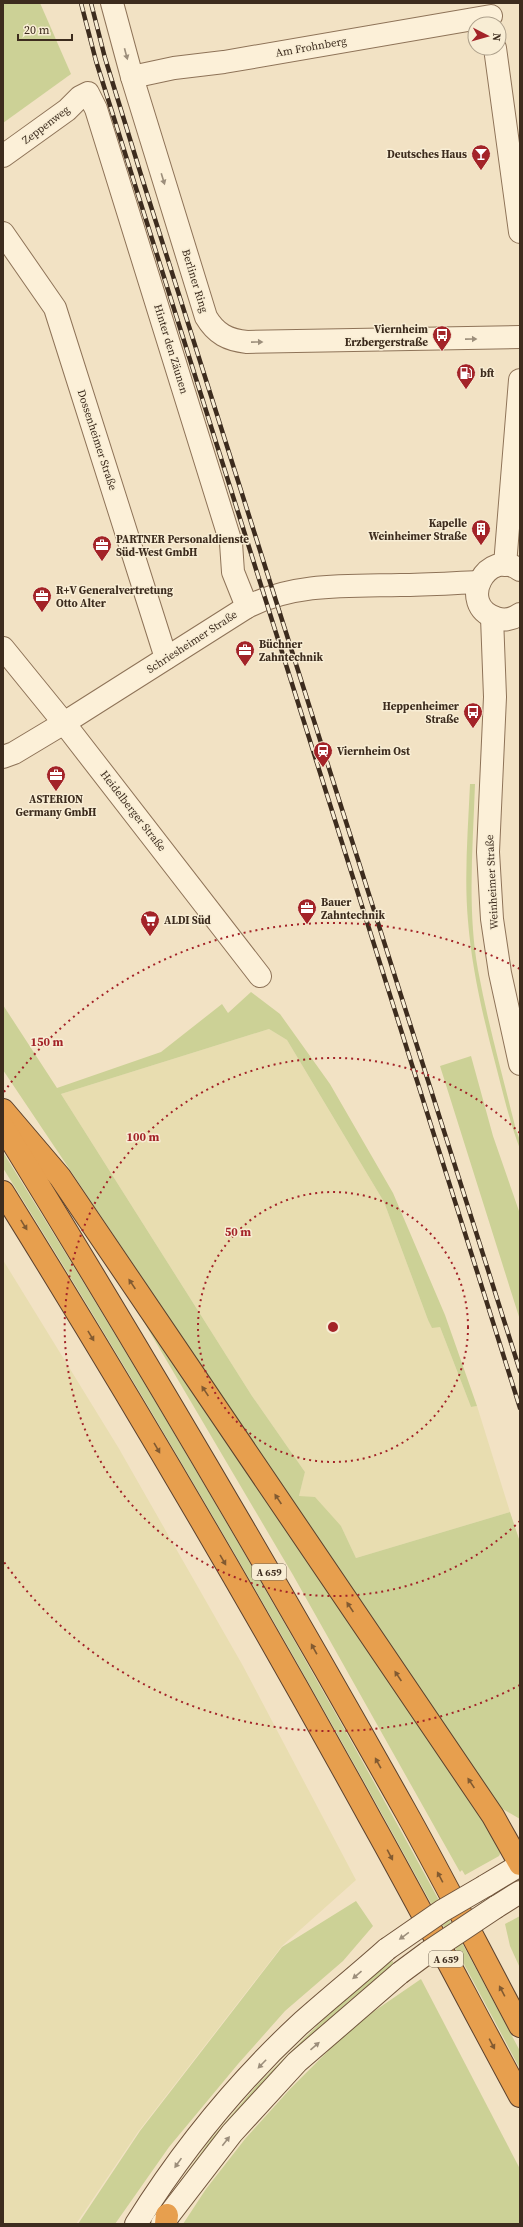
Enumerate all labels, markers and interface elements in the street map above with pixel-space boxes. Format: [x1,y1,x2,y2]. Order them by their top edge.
scale bar [18,16,72,42]
north arrow [467,16,507,56]
text: 20 m [24,22,50,38]
text: N [489,32,504,42]
street label: Am Frohnberg [274,33,348,61]
one-way arrow [123,49,129,61]
street label: Zeppenweg [19,102,73,148]
bar icon: Deutsches Haus [470,143,492,171]
place label: Deutsches Haus [387,147,467,162]
one-way arrow [160,173,166,185]
street label: Berliner Ring [178,247,212,315]
street label: Hinter den Zäunen [150,302,192,396]
place label: Viernheim Erzbergerstraße [345,322,428,350]
bus stop icon: Viernheim Erzbergerstraße [431,324,453,352]
one-way arrow [465,335,477,342]
one-way arrow [251,339,264,345]
fuel station icon: bft [455,362,477,390]
place label: bft [480,366,495,381]
street label: Dossenheimer Straße [74,388,121,493]
place label: Kapelle Weinheimer Straße [369,516,467,544]
building icon: Kapelle Weinheimer Straße [470,518,492,546]
place label: PARTNER Personaldienste Süd-West GmbH [116,532,249,560]
office icon: PARTNER Personaldienste Süd-West GmbH [91,534,113,562]
place label: R+V Generalvertretung Otto Alter [56,583,173,611]
office icon: R+V Generalvertretung Otto Alter [31,585,53,613]
street label: Schriesheimer Straße [144,607,241,677]
place label: Büchner Zahntechnik [259,637,324,665]
office icon: Büchner Zahntechnik [234,639,256,667]
place label: Heppenheimer Straße [383,699,460,727]
bus stop icon: Heppenheimer Straße [462,701,484,729]
station icon: Viernheim Ost [312,740,334,768]
place label: Viernheim Ost [337,744,411,759]
office icon: ASTERION Germany GmbH [45,764,67,792]
street label: Heidelberger Straße [97,768,170,855]
place label: ASTERION Germany GmbH [16,792,97,820]
street label: Weinheimer Straße [482,834,502,930]
place label: Bauer Zahntechnik [321,895,386,923]
office icon: Bauer Zahntechnik [296,897,318,925]
supermarket icon: ALDI Süd [139,909,161,937]
place label: ALDI Süd [164,913,211,928]
text: 150 m [31,1034,64,1050]
text: 100 m [127,1129,160,1145]
one-way arrow [20,1219,27,1231]
text: 50 m [225,1224,251,1240]
one-way arrow [128,1278,136,1289]
centre of rings [326,1320,340,1334]
one-way arrow [87,1330,94,1342]
one-way arrow [201,1386,208,1397]
one-way arrow [154,1442,161,1454]
one-way arrow [274,1493,281,1505]
one-way arrow [219,1555,227,1565]
road number: A 659 [252,1564,286,1580]
one-way arrow [346,1601,354,1612]
one-way arrow [311,1643,317,1655]
one-way arrow [394,1671,402,1681]
one-way arrow [374,1757,381,1769]
one-way arrow [467,1778,475,1789]
one-way arrow [387,1849,394,1861]
one-way arrow [437,1871,444,1882]
one-way arrow [399,1932,410,1940]
road number: A 659 [429,1951,463,1967]
one-way arrow [352,1970,362,1979]
one-way arrow [498,1985,505,1997]
one-way arrow [488,2038,495,2049]
one-way arrow [310,2042,321,2051]
one-way arrow [257,2059,267,2069]
one-way arrow [222,2135,230,2146]
one-way arrow [174,2157,182,2168]

